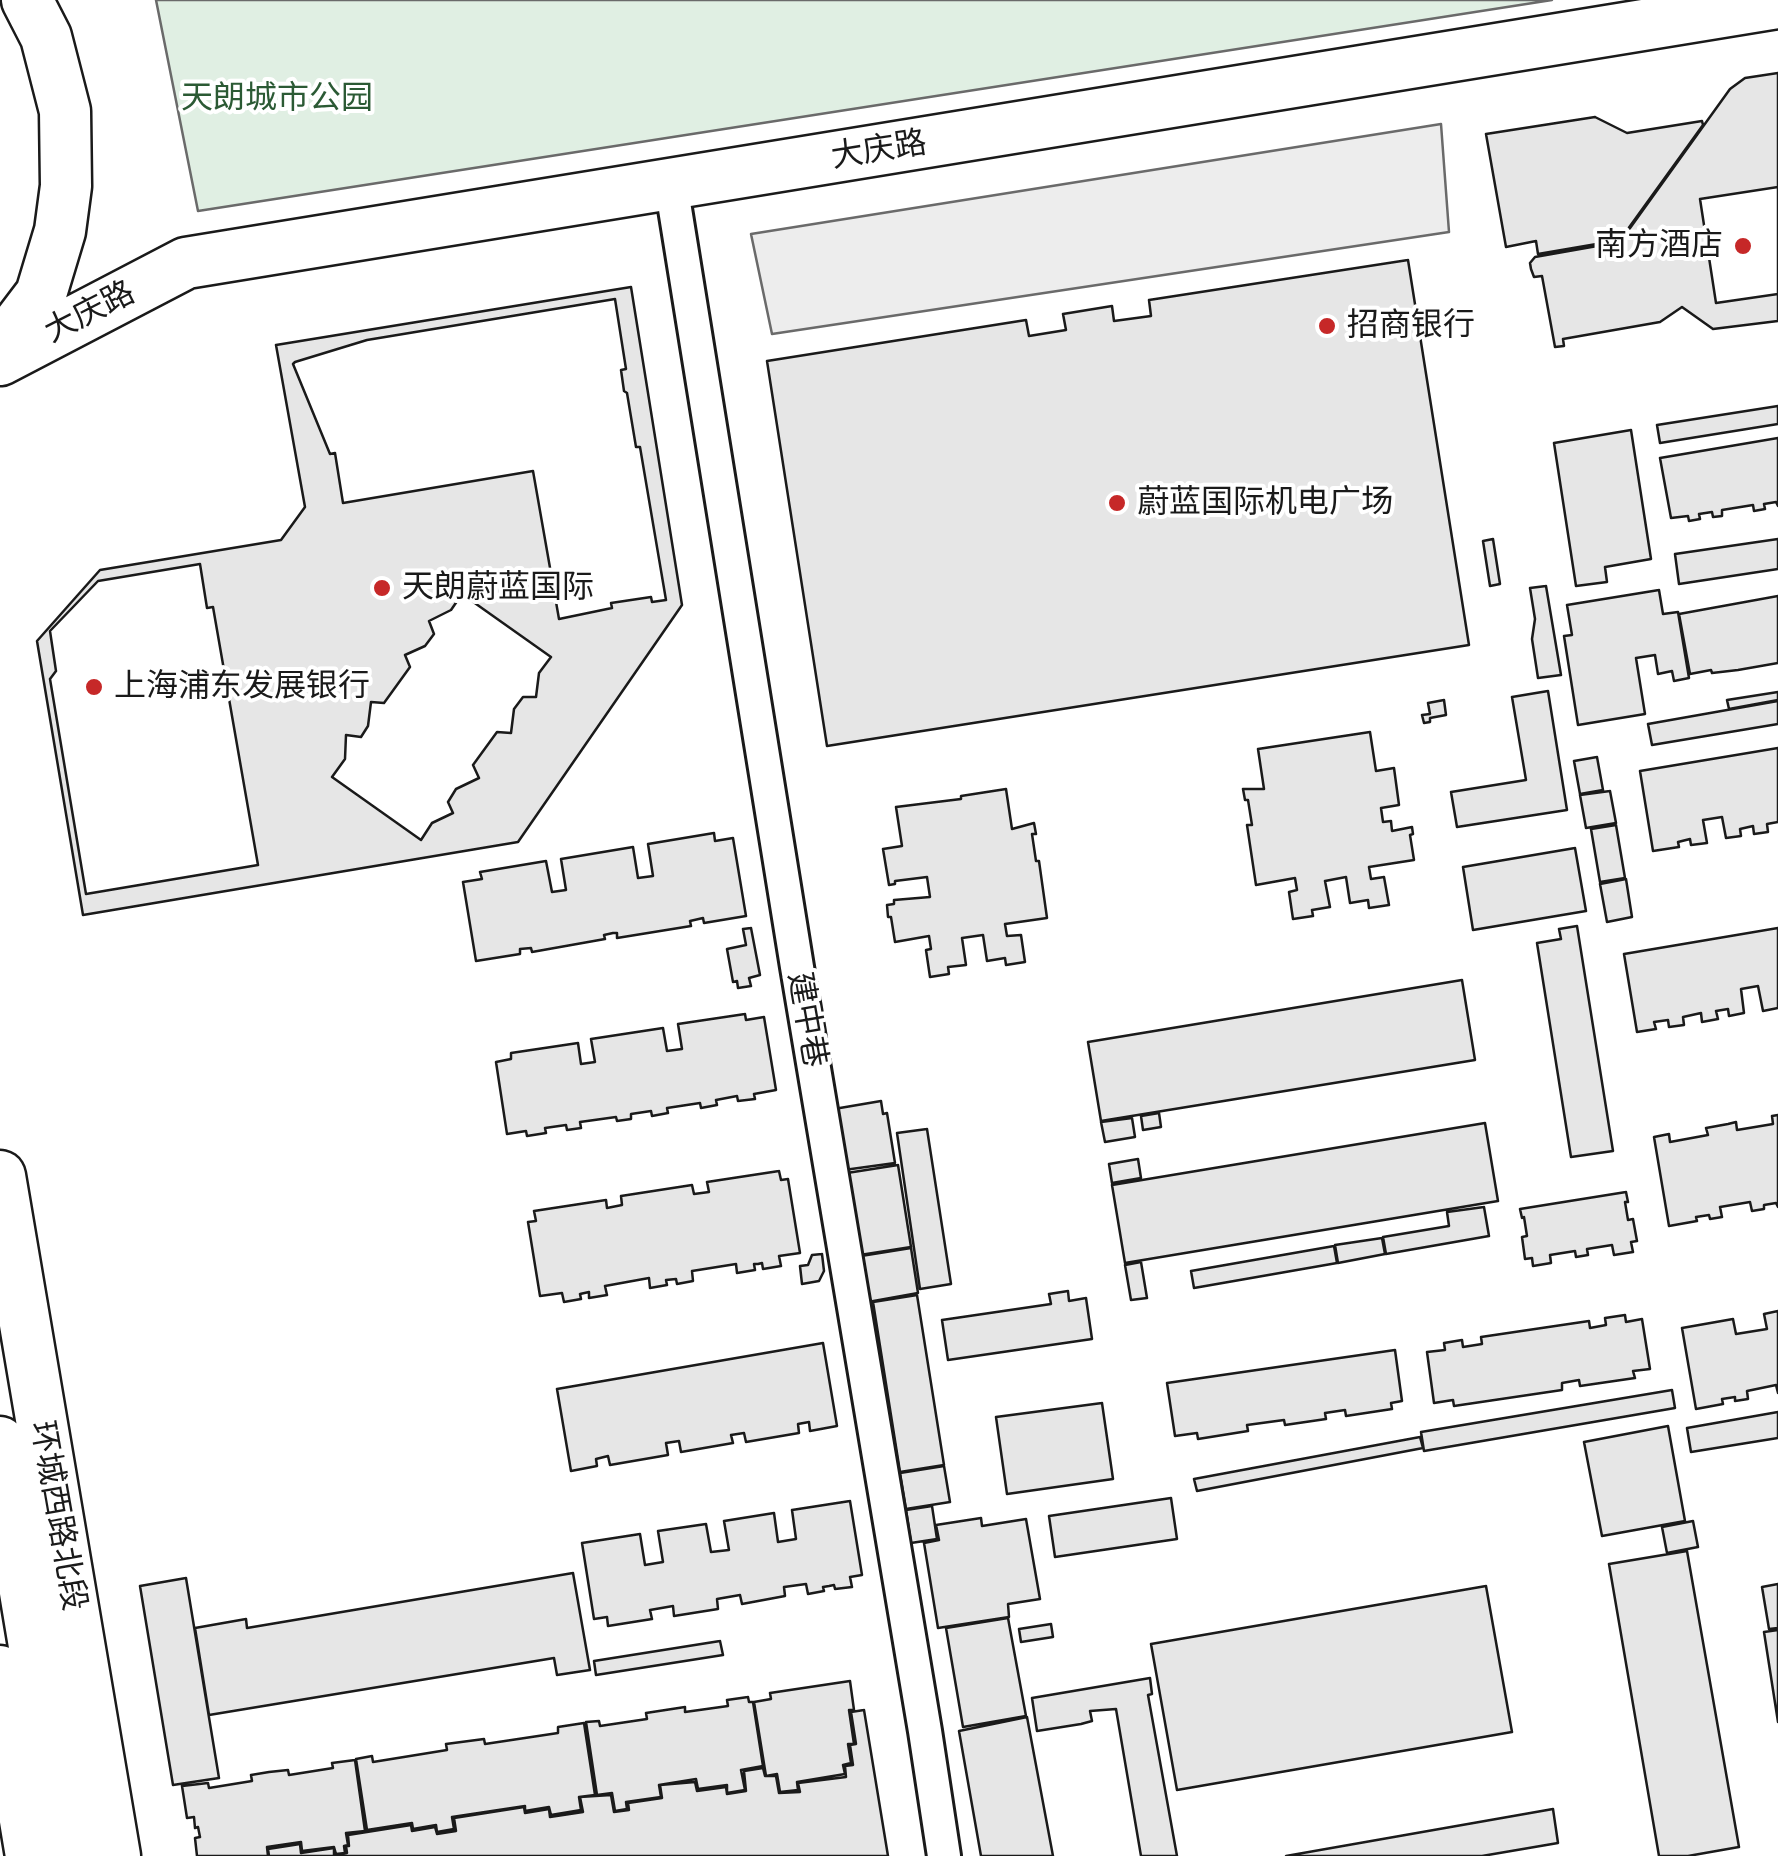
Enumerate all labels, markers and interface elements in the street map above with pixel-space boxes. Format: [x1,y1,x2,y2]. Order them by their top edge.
park label: 天朗城市公园 [181,80,373,118]
street label: 大庆路 [829,125,929,177]
place label: 南方酒店 [1595,227,1723,265]
marker: 南方酒店 [1732,235,1754,257]
street label: 大庆路 [39,274,141,352]
place label: 招商银行 [1347,307,1475,345]
marker: 招商银行 [1316,315,1338,337]
place label: 蔚蓝国际机电广场 [1137,484,1393,522]
marker: 蔚蓝国际机电广场 [1106,492,1128,514]
place label: 天朗蔚蓝国际 [402,569,594,607]
marker: 天朗蔚蓝国际 [371,577,393,599]
place label: 上海浦东发展银行 [114,668,370,706]
marker: 上海浦东发展银行 [83,676,105,698]
street label: 建中巷 [779,969,833,1071]
street label: 环城西路北段 [21,1418,93,1614]

